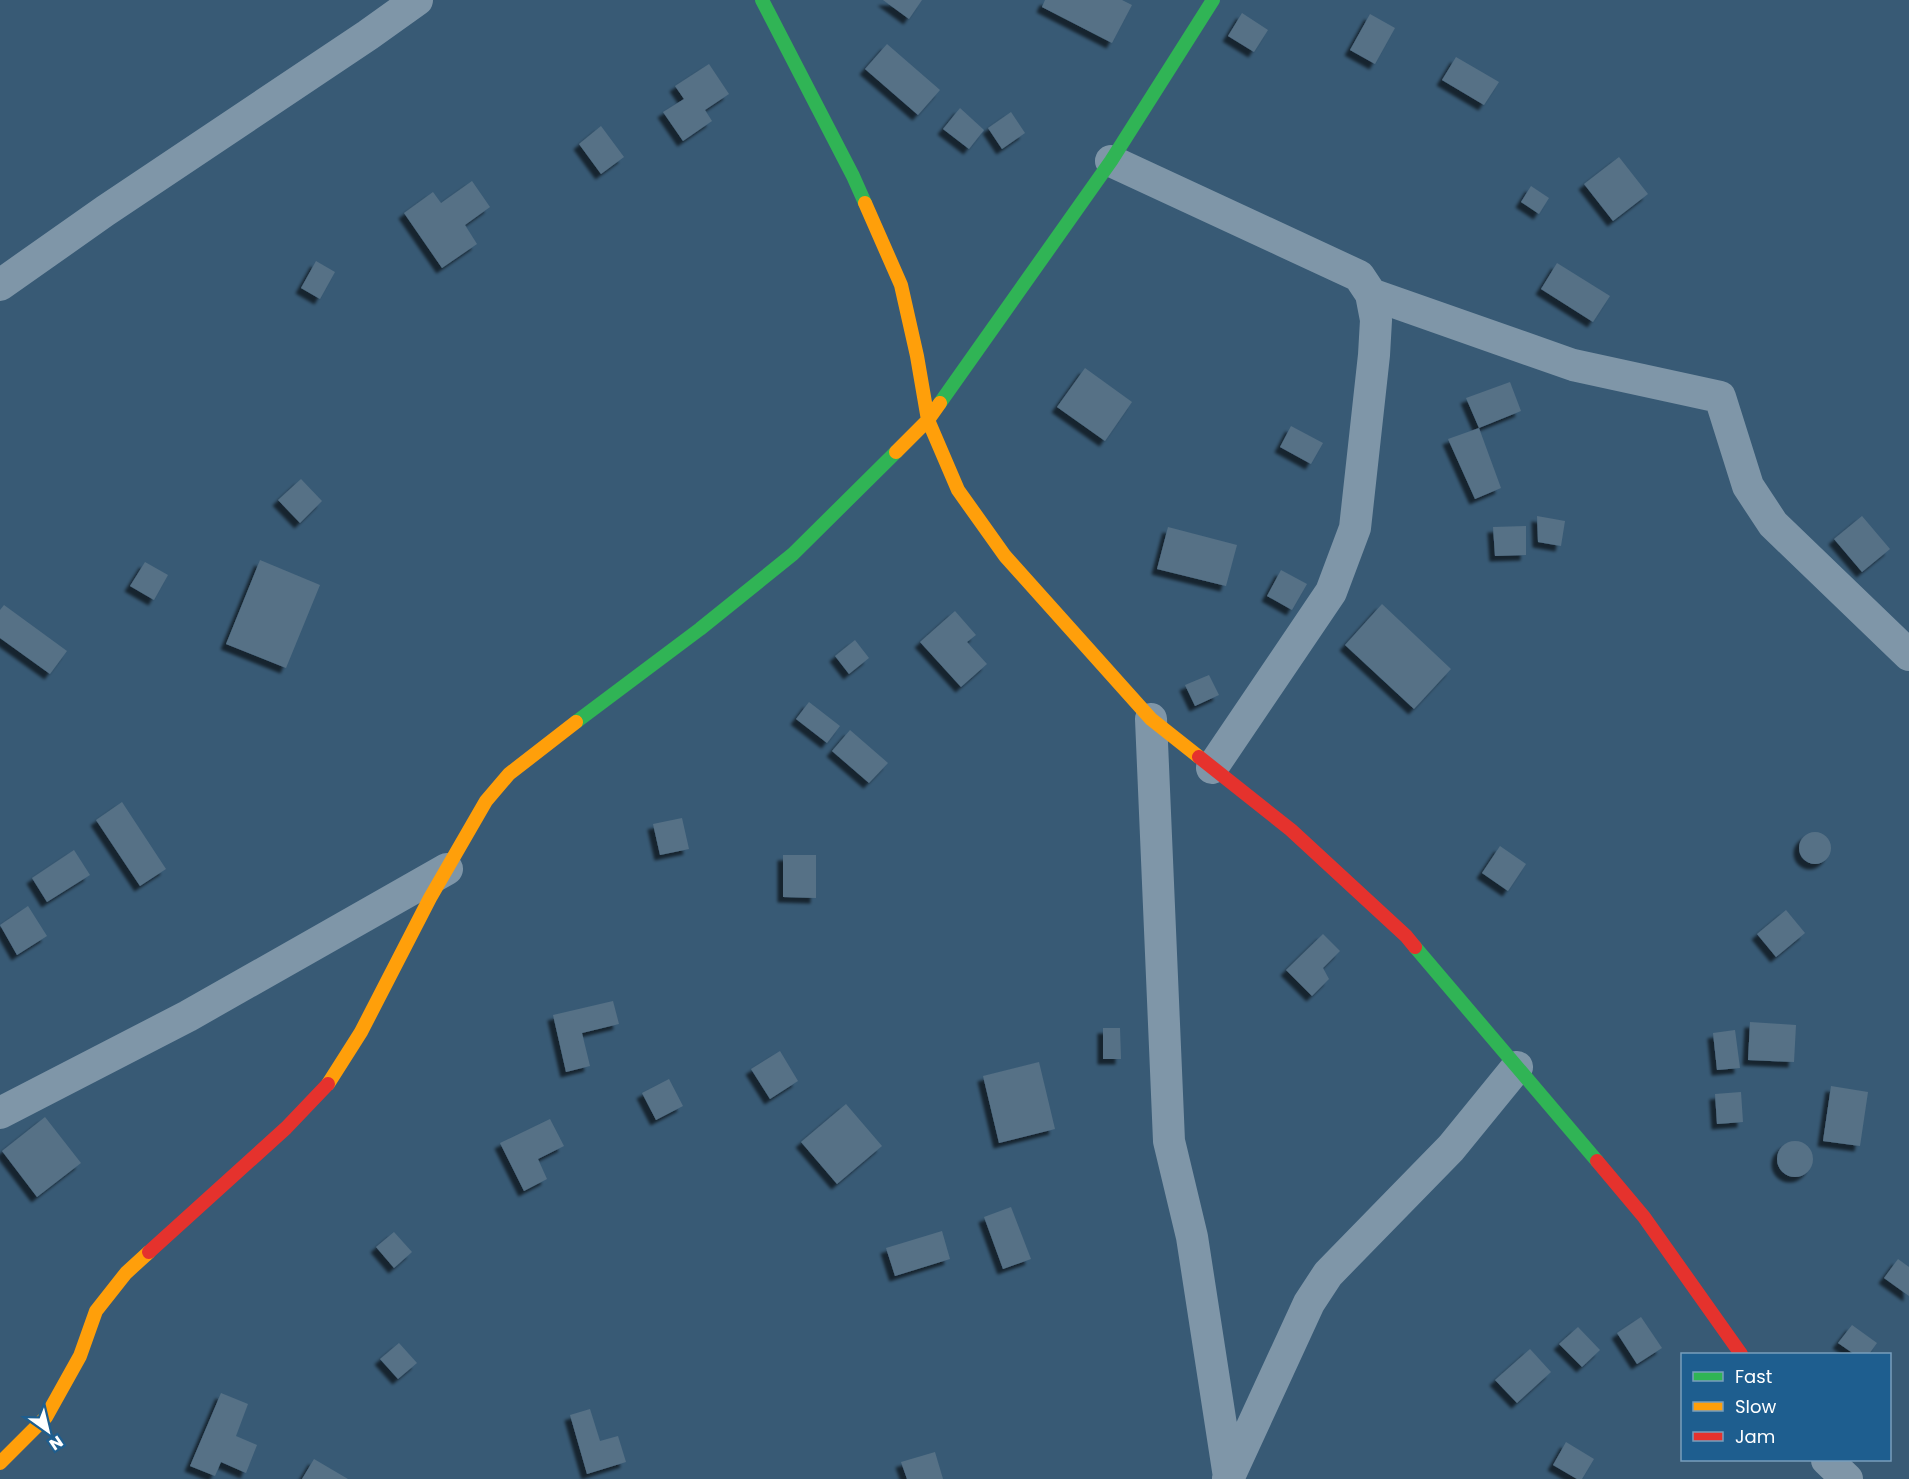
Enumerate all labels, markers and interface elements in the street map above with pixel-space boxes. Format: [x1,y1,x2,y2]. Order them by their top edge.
legend [1681,1353,1891,1461]
text: Fast [1735,1364,1772,1389]
text: Slow [1735,1394,1777,1419]
north arrow [18,1401,78,1461]
text: Jam [1735,1424,1775,1449]
text: N [45,1430,68,1456]

